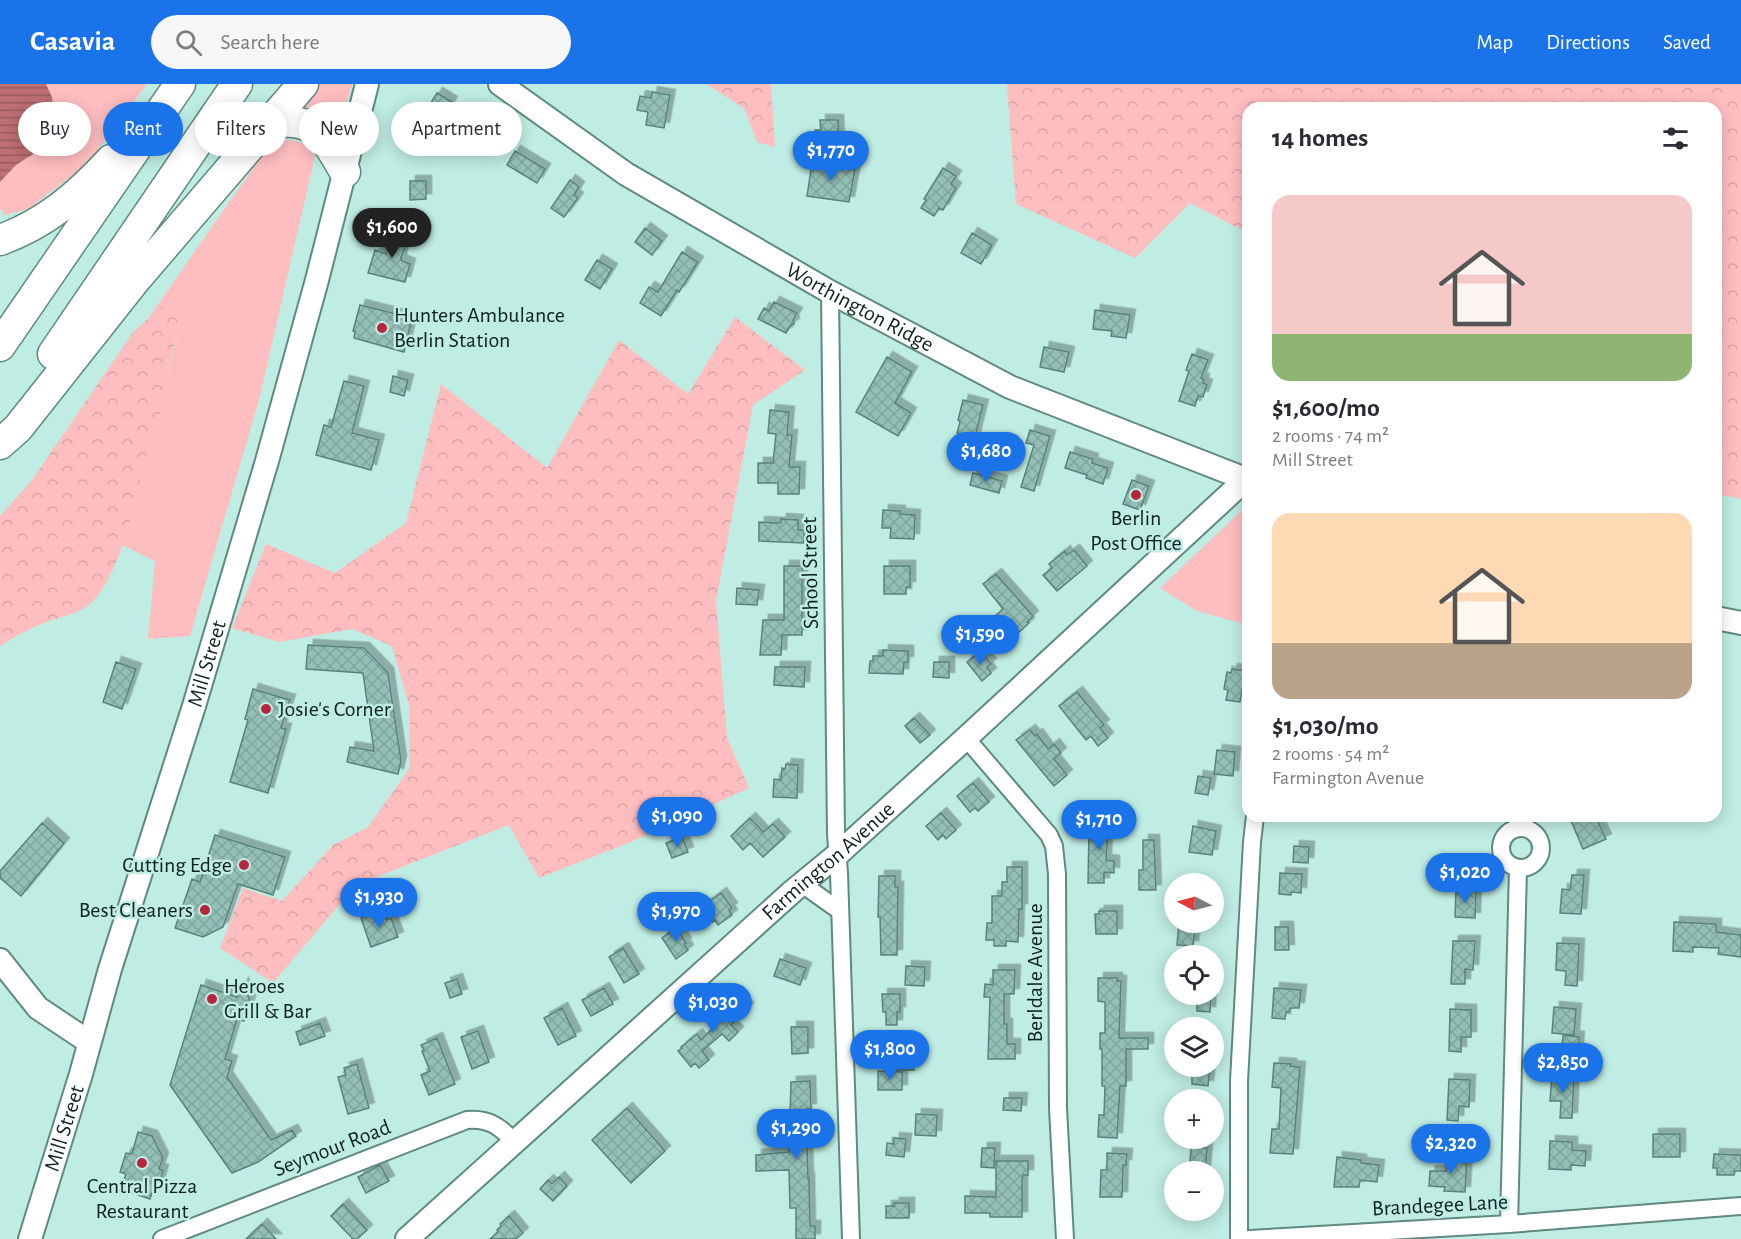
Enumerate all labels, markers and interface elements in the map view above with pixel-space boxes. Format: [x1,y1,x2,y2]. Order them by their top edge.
search box [151,15,571,69]
icon: search [172,26,205,59]
text: Casavia [30,28,115,56]
text: Search here [220,31,320,53]
text: Map [1477,32,1513,53]
text: Directions [1546,32,1630,53]
text: Saved [1663,32,1711,53]
chip: Buy [18,102,91,156]
chip: Rent [103,102,183,156]
chip: Filters [195,102,287,156]
chip: New [299,102,379,156]
chip: Apartment [391,102,522,156]
icon: filters [1659,122,1692,155]
text: 14 homes [1272,125,1368,151]
pin: $1,770 [782,131,880,182]
text: $1,770 [807,140,855,160]
pin: $1,600 [343,208,441,259]
text: $1,600 [366,217,418,237]
icon: home [1428,234,1536,342]
street label: Worthington Ridge [782,258,937,356]
place label: Hunters Ambulance Berlin Station [394,304,565,351]
marker: Hunters Ambulance Berlin Station [375,321,389,335]
text: $1,600/mo [1272,395,1380,421]
text: 2 rooms · 74 m² [1272,426,1389,446]
pin: $1,680 [937,432,1035,483]
text: $1,680 [961,441,1011,461]
text: Mill Street [1272,450,1353,470]
marker: Berlin Post Office [1129,488,1143,502]
place label: Berlin Post Office [1090,507,1182,554]
street label: School Street [798,517,822,629]
icon: home [1428,552,1536,660]
pin: $1,590 [931,615,1029,666]
street label: Mill Street [183,618,230,709]
text: $1,590 [955,624,1005,644]
place label: Josie's Corner [278,698,391,720]
marker: Josie's Corner [259,702,273,716]
text: $1,030/mo [1272,713,1379,739]
text: 2 rooms · 54 m² [1272,744,1389,764]
text: Farmington Avenue [1272,768,1424,788]
pin: $1,090 [628,797,726,848]
street label: Farmington Avenue [758,798,899,924]
pin: $1,710 [1050,800,1148,851]
text: $1,090 [651,806,703,826]
text: $1,710 [1075,809,1123,829]
pin: $1,020 [1416,853,1514,904]
place label: Cutting Edge [122,854,232,876]
marker: Cutting Edge [237,858,251,872]
text: $1,020 [1439,862,1491,882]
north arrow [1164,873,1224,933]
map controls [1164,873,1224,1221]
pin: $1,930 [330,878,428,929]
text: $1,930 [354,887,404,907]
pin: $1,970 [627,892,725,943]
place label: Best Cleaners [79,899,193,921]
text: $1,970 [651,901,701,921]
marker: Best Cleaners [198,903,212,917]
street label: Berldale Avenue [1024,903,1046,1043]
button: locate [1164,945,1224,1005]
place label: Heroes Grill & Bar [224,975,311,1022]
pin: $1,030 [664,983,762,1034]
marker: Heroes Grill & Bar [205,992,219,1006]
text: $1,030 [688,992,738,1012]
button: layers [1164,1017,1224,1077]
pin: $1,800 [841,1030,939,1081]
text: $1,800 [864,1039,916,1059]
pin: $2,850 [1514,1043,1612,1094]
text: $2,850 [1537,1052,1589,1072]
street label: Mill Street [41,1082,88,1174]
button: + [1164,1089,1224,1149]
pin: $1,290 [747,1109,845,1160]
street label: Seymour Road [270,1116,394,1180]
text: $1,290 [771,1118,821,1138]
pin: $2,320 [1402,1124,1500,1175]
text: $2,320 [1425,1133,1477,1153]
marker: Central Pizza Restaurant [135,1156,149,1170]
button: − [1164,1161,1224,1221]
place label: Central Pizza Restaurant [87,1175,197,1222]
street label: Brandegee Lane [1371,1190,1509,1220]

